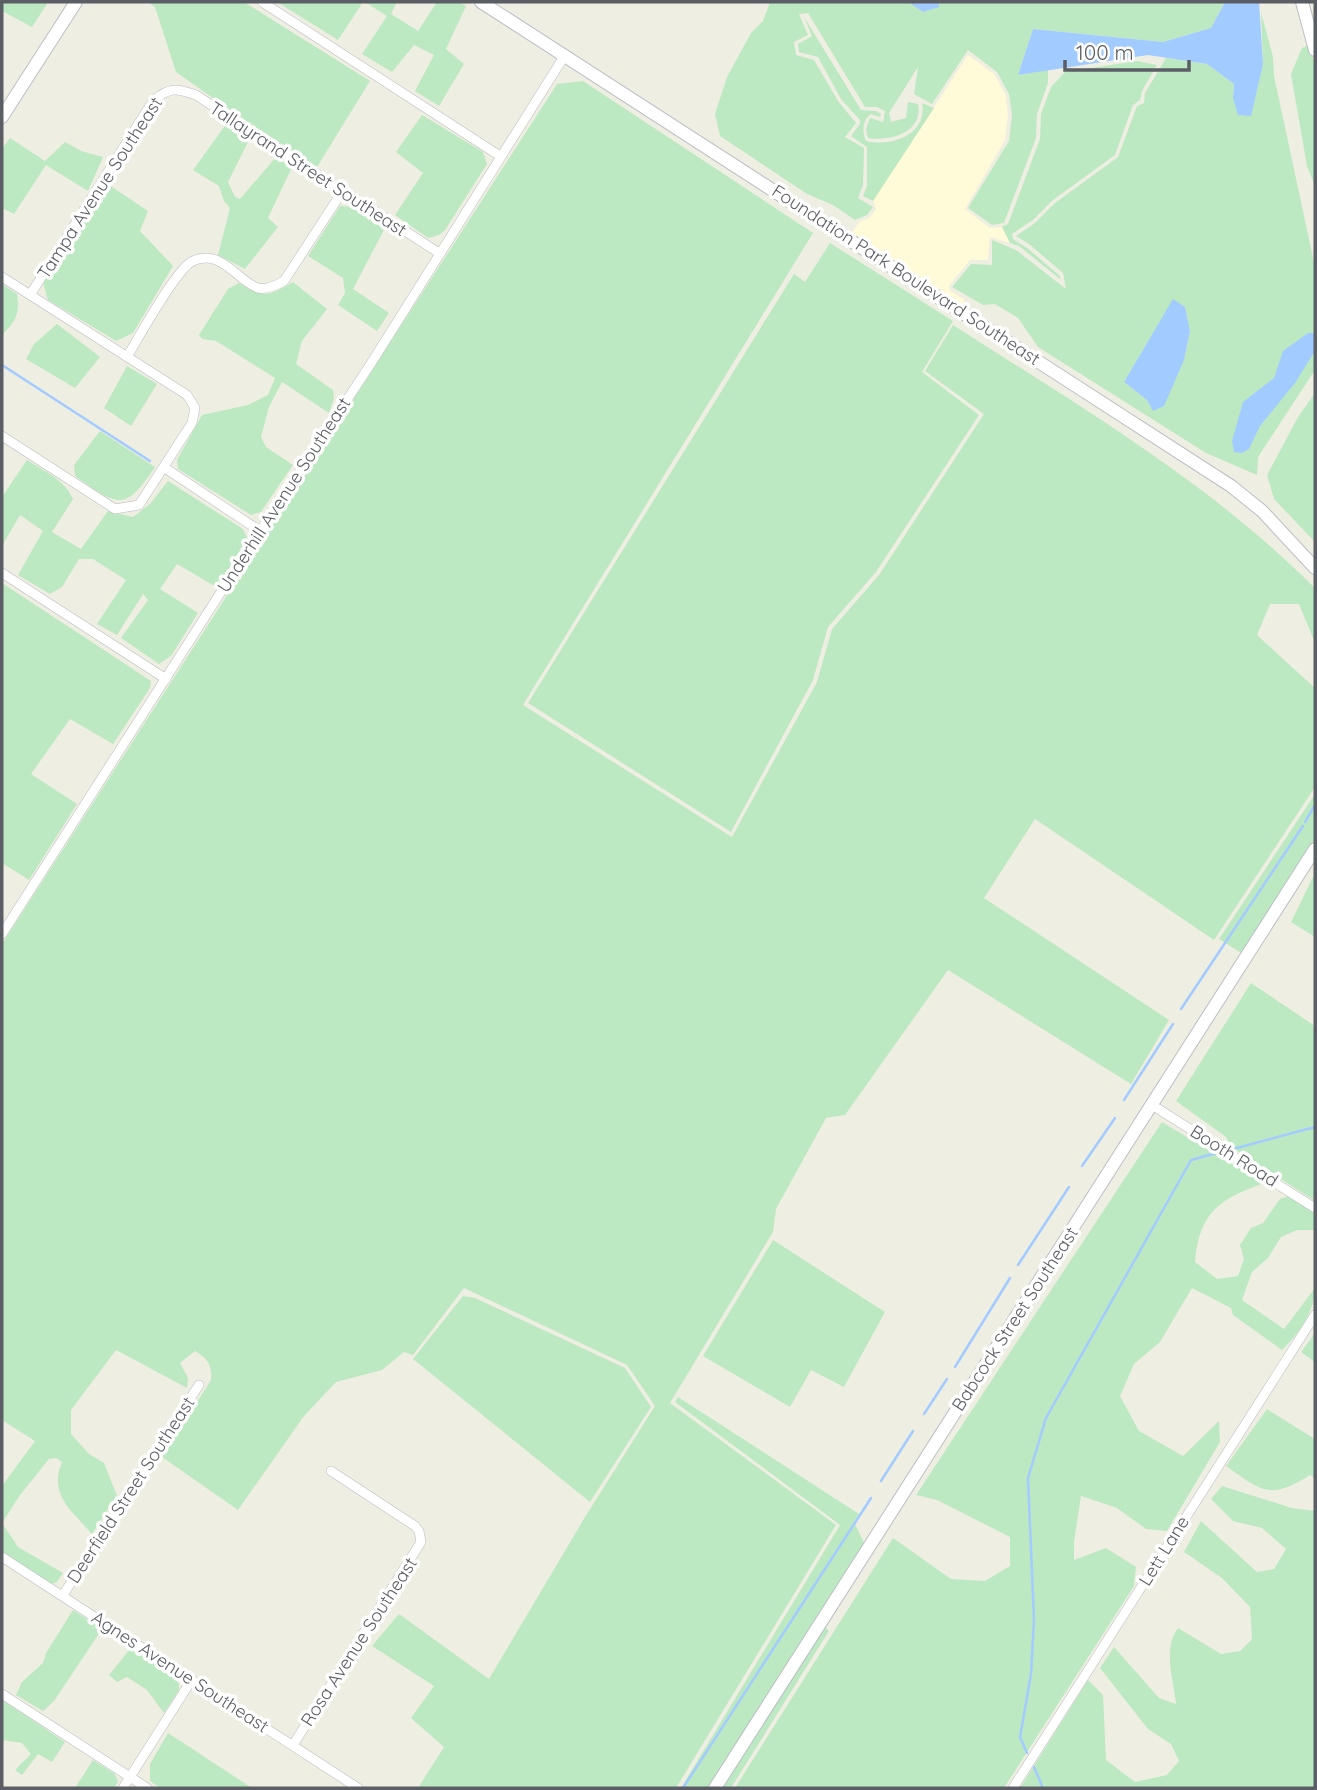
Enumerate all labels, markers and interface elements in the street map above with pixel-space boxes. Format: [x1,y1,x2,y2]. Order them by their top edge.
scale bar [1065,28,1189,72]
text: 100 m [1076,39,1134,65]
street label: Tampa Avenue Southeast [32,92,167,283]
street label: Tallayrand Street Southeast [205,96,411,241]
street label: Foundation Park Boulevard Southeast [768,179,1045,370]
street label: Underhill Avenue Southeast [212,393,355,597]
street label: Booth Road [1186,1120,1282,1192]
street label: Babcock Street Southeast [946,1222,1083,1415]
street label: Deerfield Street Southeast [62,1392,200,1587]
street label: Lett Lane [1133,1512,1194,1590]
street label: Rosa Avenue Southeast [295,1553,422,1731]
street label: Agnes Avenue Southeast [87,1606,273,1737]

